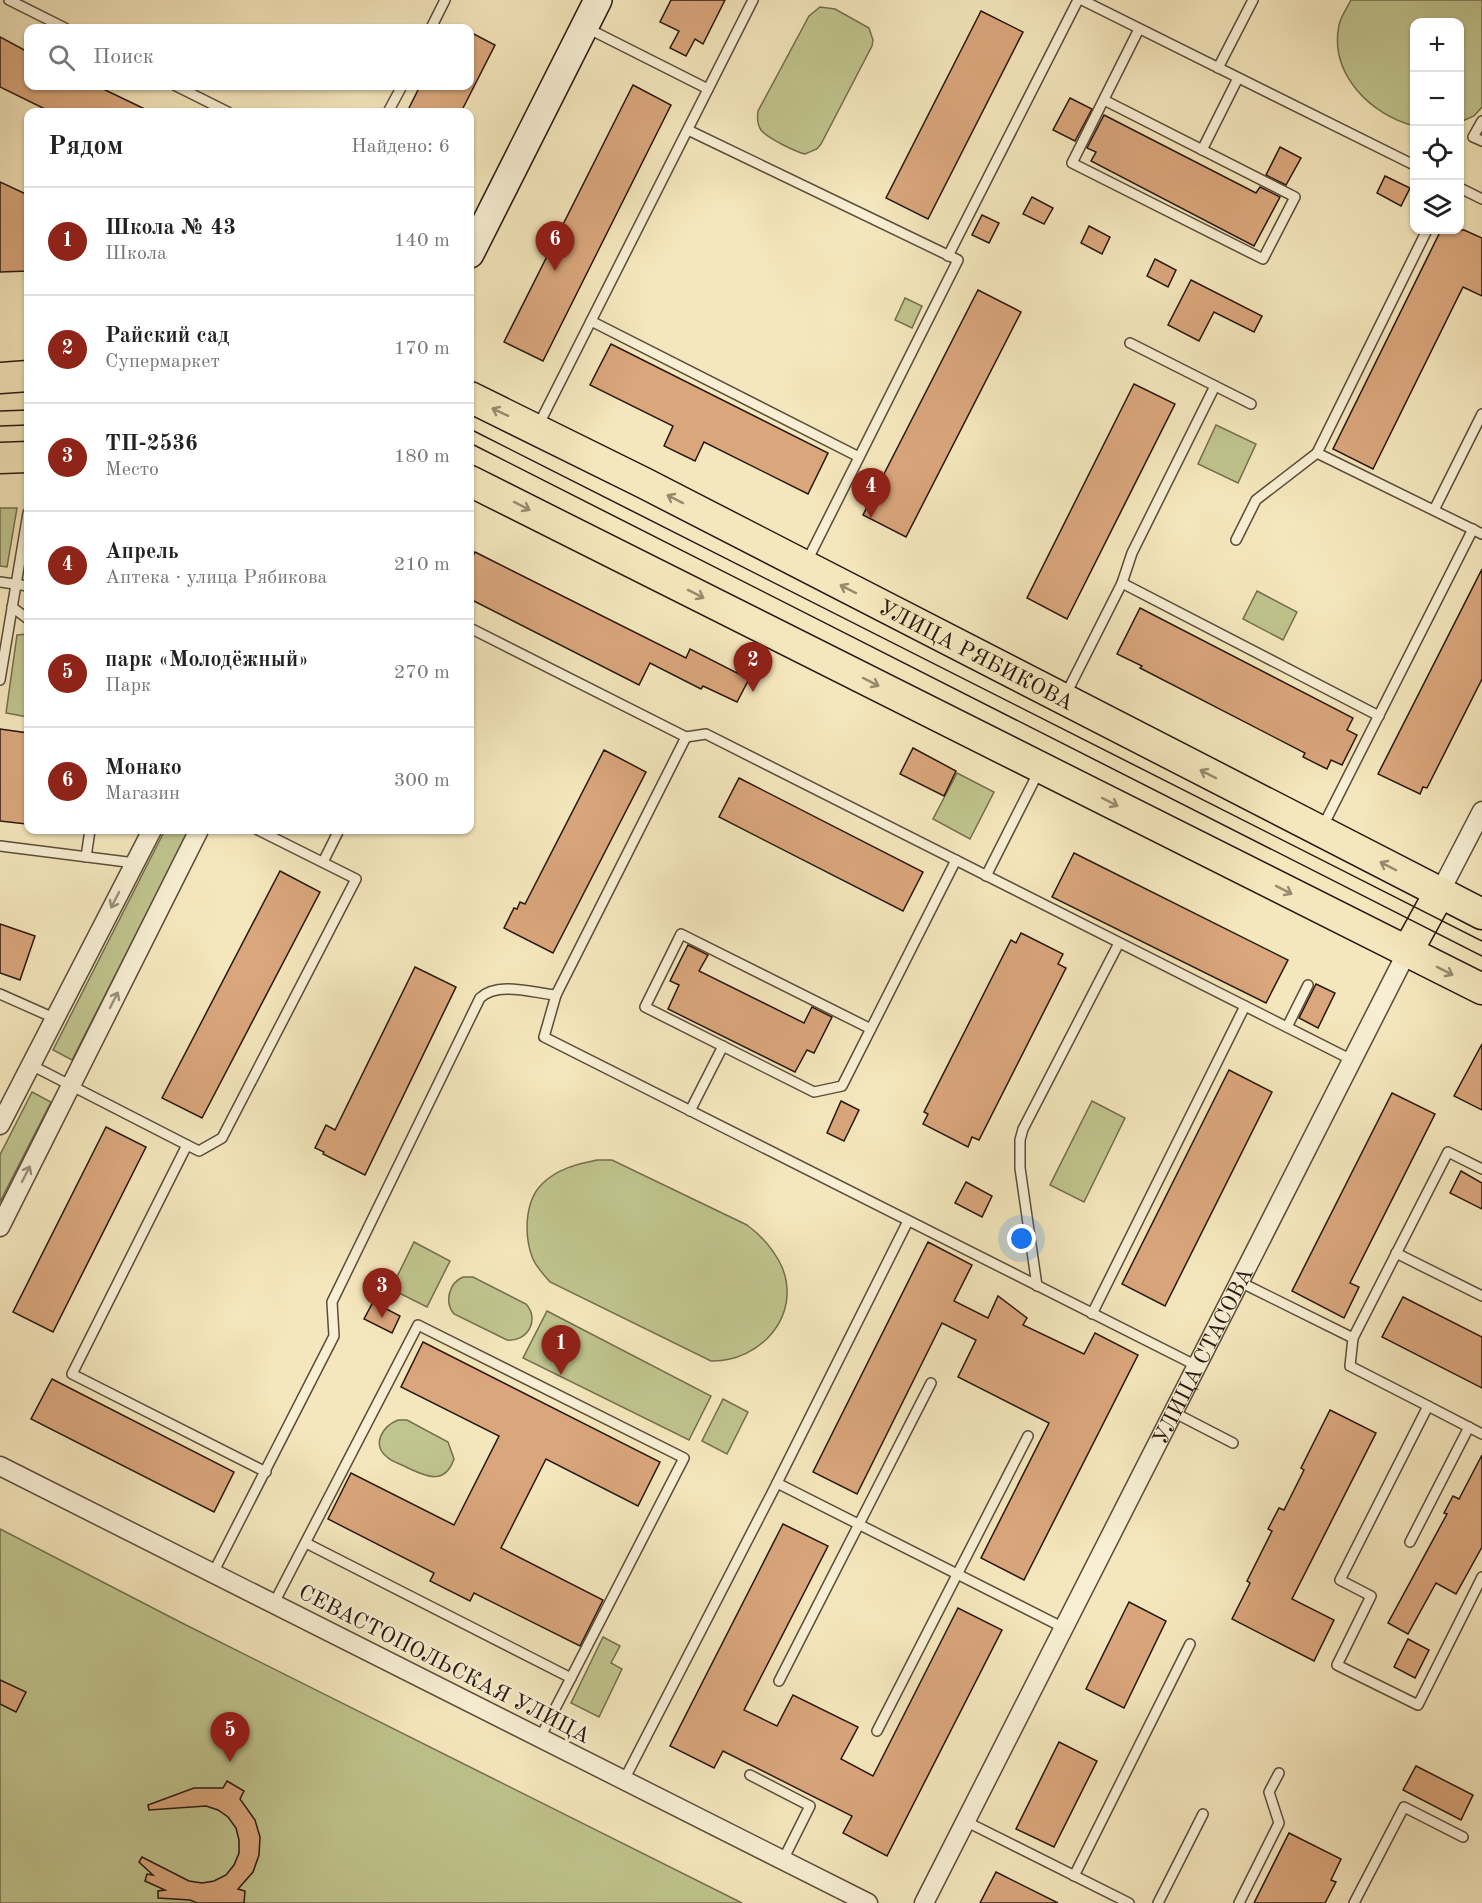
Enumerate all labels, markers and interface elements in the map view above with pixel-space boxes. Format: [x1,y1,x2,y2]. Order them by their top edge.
map controls [1410,18,1464,234]
button: + [1410,18,1464,72]
search box [24,24,474,90]
icon: search [45,41,78,74]
text: Поиск [93,46,154,68]
button: − [1410,72,1464,126]
button: locate [1410,126,1464,180]
text: Рядом [48,134,123,160]
text: Найдено: 6 [351,137,450,157]
button: layers [1410,180,1464,234]
text: Школа № 43 [105,217,236,239]
pin: 6 [536,222,574,271]
text: 1 [62,231,73,251]
text: 140 m [394,231,450,251]
text: Школа [105,244,167,264]
text: Райский сад [105,325,229,347]
text: 2 [62,339,73,359]
text: 170 m [394,339,450,359]
text: Супермаркет [105,352,220,372]
one-way arrow [492,406,510,418]
text: ТП-2536 [105,433,198,455]
text: 3 [62,447,73,467]
text: 180 m [394,447,450,467]
text: Место [105,460,159,480]
pin: 4 [852,468,890,518]
one-way arrow [666,493,684,505]
one-way arrow [513,501,531,513]
text: Апрель [105,541,179,563]
text: 4 [62,555,73,575]
text: 210 m [394,555,450,575]
text: Аптека · улица Рябикова [105,568,327,588]
one-way arrow [839,582,857,594]
one-way arrow [687,589,705,600]
street label: УЛИЦА РЯБИКОВА [874,597,1077,715]
pin: 2 [734,642,772,692]
text: парк «Молодёжный» [105,649,309,671]
text: 5 [62,663,73,683]
text: 270 m [394,663,450,683]
text: Парк [105,676,151,696]
one-way arrow [861,676,879,688]
text: Монако [105,757,182,779]
one-way arrow [1200,767,1218,779]
text: 6 [62,771,73,791]
text: 300 m [394,771,450,791]
text: Магазин [105,784,180,804]
one-way arrow [1101,796,1118,808]
one-way arrow [1379,859,1397,871]
one-way arrow [1275,884,1293,896]
one-way arrow [109,891,121,908]
one-way arrow [1435,965,1453,977]
one-way arrow [108,991,120,1009]
one-way arrow [21,1166,32,1184]
your location [1007,1224,1036,1253]
street label: УЛИЦА СТАСОВА [1150,1264,1258,1449]
pin: 3 [362,1268,401,1318]
pin: 1 [542,1326,580,1375]
street label: СЕВАСТОПОЛЬСКАЯ УЛИЦА [295,1581,594,1748]
pin: 5 [210,1712,250,1762]

